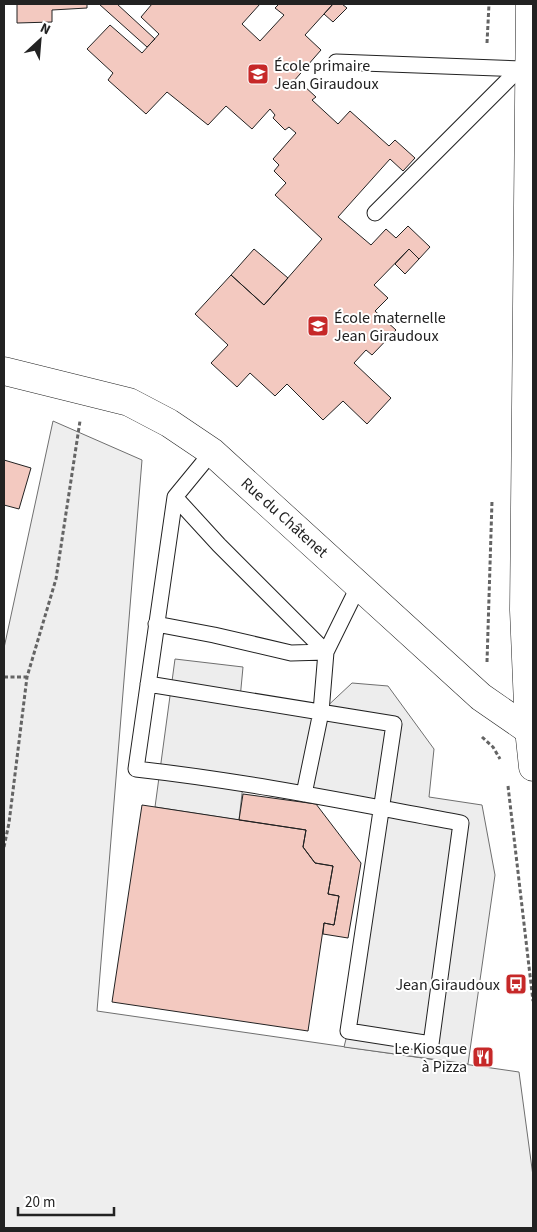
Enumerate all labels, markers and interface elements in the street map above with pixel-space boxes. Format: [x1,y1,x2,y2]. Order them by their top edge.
north arrow [15,15,65,65]
text: N [37,18,54,40]
place label: École primaire Jean Giraudoux [274,55,379,95]
school or university icon: École primaire Jean Giraudoux [246,62,270,86]
place label: École maternelle Jean Giraudoux [334,307,446,347]
school or university icon: École maternelle Jean Giraudoux [306,314,330,338]
street label: Rue du Châtenet [236,473,333,563]
bus stop icon: Jean Giraudoux [504,972,528,996]
place label: Jean Giraudoux [395,974,500,996]
place label: Le Kiosque à Pizza [394,1038,467,1078]
restaurant icon: Le Kiosque à Pizza [471,1045,495,1069]
scale bar [18,1184,114,1216]
text: 20 m [25,1192,55,1213]

